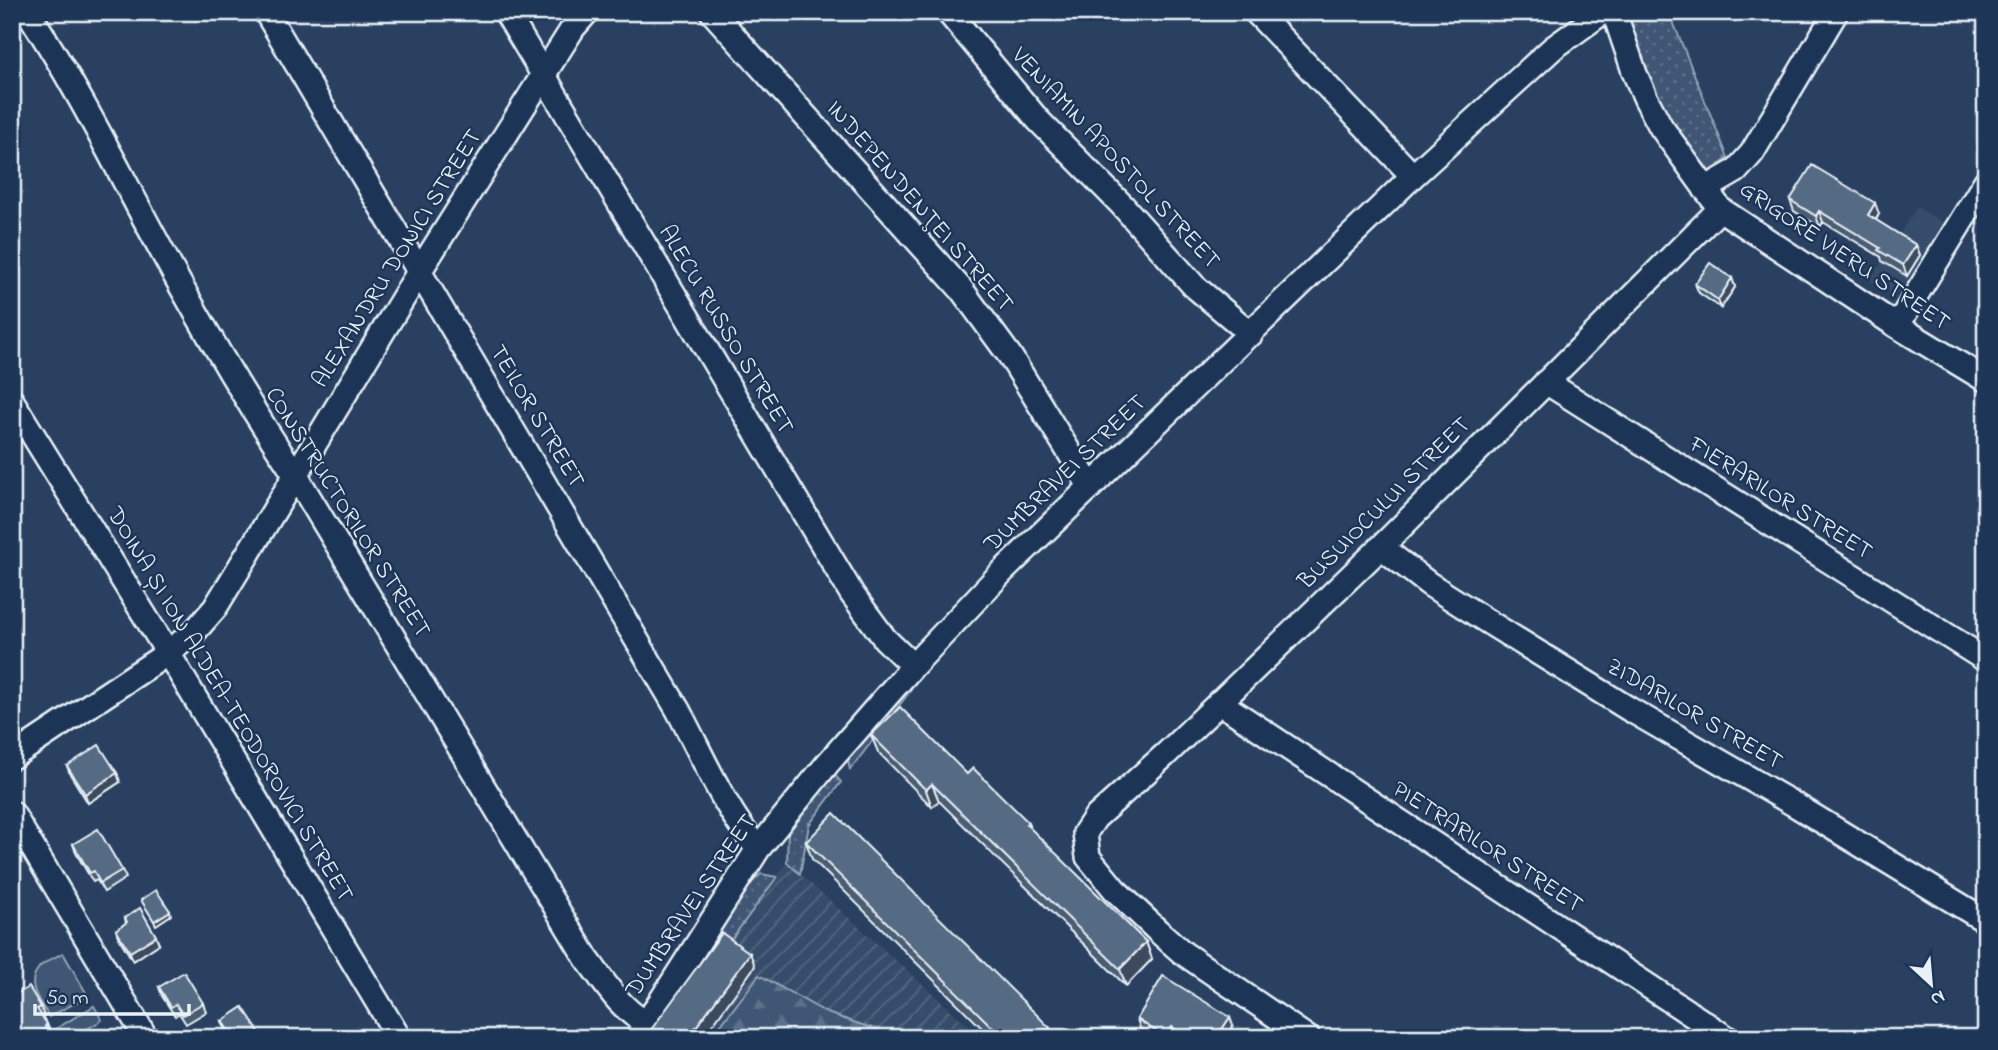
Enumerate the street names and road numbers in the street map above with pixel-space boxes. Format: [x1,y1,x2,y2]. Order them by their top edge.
street label: VENIAMIN APOSTOL STREET [1002,39,1228,278]
street label: INDEPENDENŢEI STREET [817,93,1021,321]
street label: ALEXANDRU DONICI STREET [304,123,492,395]
street label: GRIGORE VIERU STREET [1732,173,1957,341]
street label: ALECU RUSSO STREET [648,219,802,442]
street label: TEILOR STREET [479,339,593,496]
street label: CONSTRUCTORILOR STREET [255,381,439,645]
street label: DUMBRAVEI STREET [976,387,1155,562]
street label: BUSUIOCULUI STREET [1290,409,1480,599]
street label: FIERARILOR STREET [1681,428,1879,570]
street label: DOINA ȘI ION ALDEA-TEODOROVICI STREET [96,500,361,909]
street label: ZIDARILOR STREET [1599,650,1789,780]
street label: PIETRARILOR STREET [1385,773,1589,923]
street label: DUMBRAVEI STREET [617,807,767,1005]

